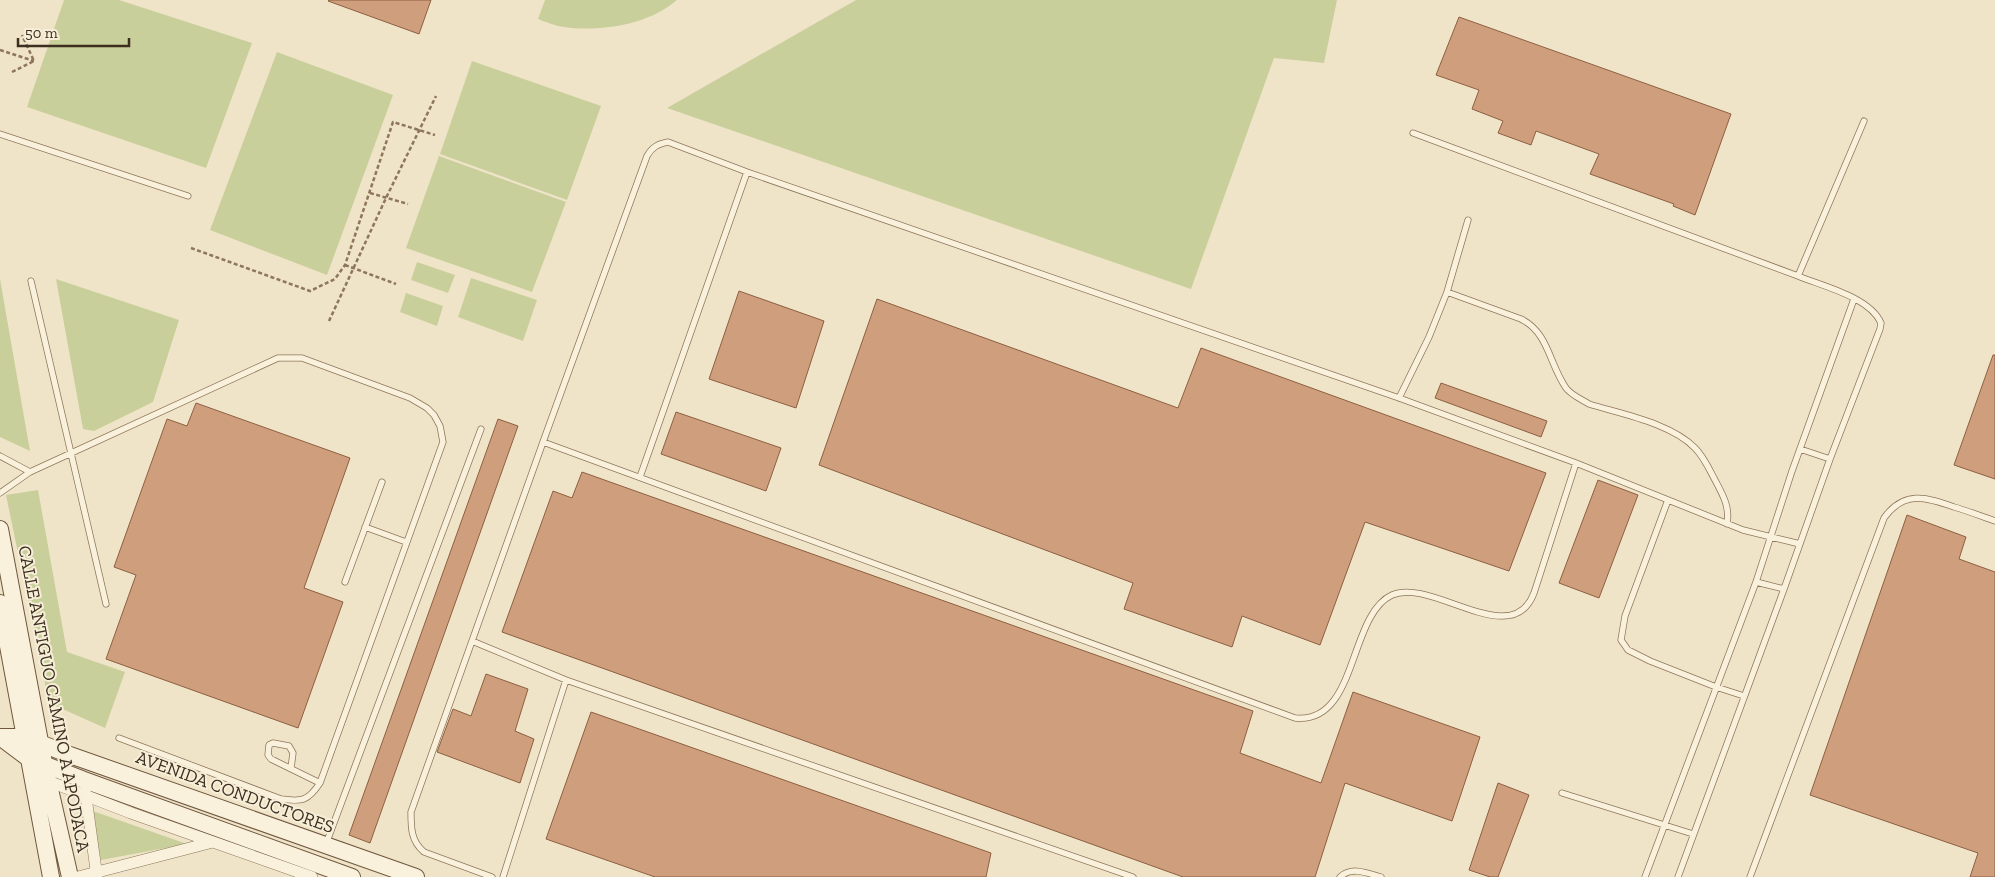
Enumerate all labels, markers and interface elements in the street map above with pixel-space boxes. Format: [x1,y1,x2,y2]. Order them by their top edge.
scale bar [18,15,129,47]
text: 50 m [25,24,58,42]
street label: CALLE ANTIGUO CAMINO A APODACA [13,544,95,855]
street label: AVENIDA CONDUCTORES [133,746,337,838]

